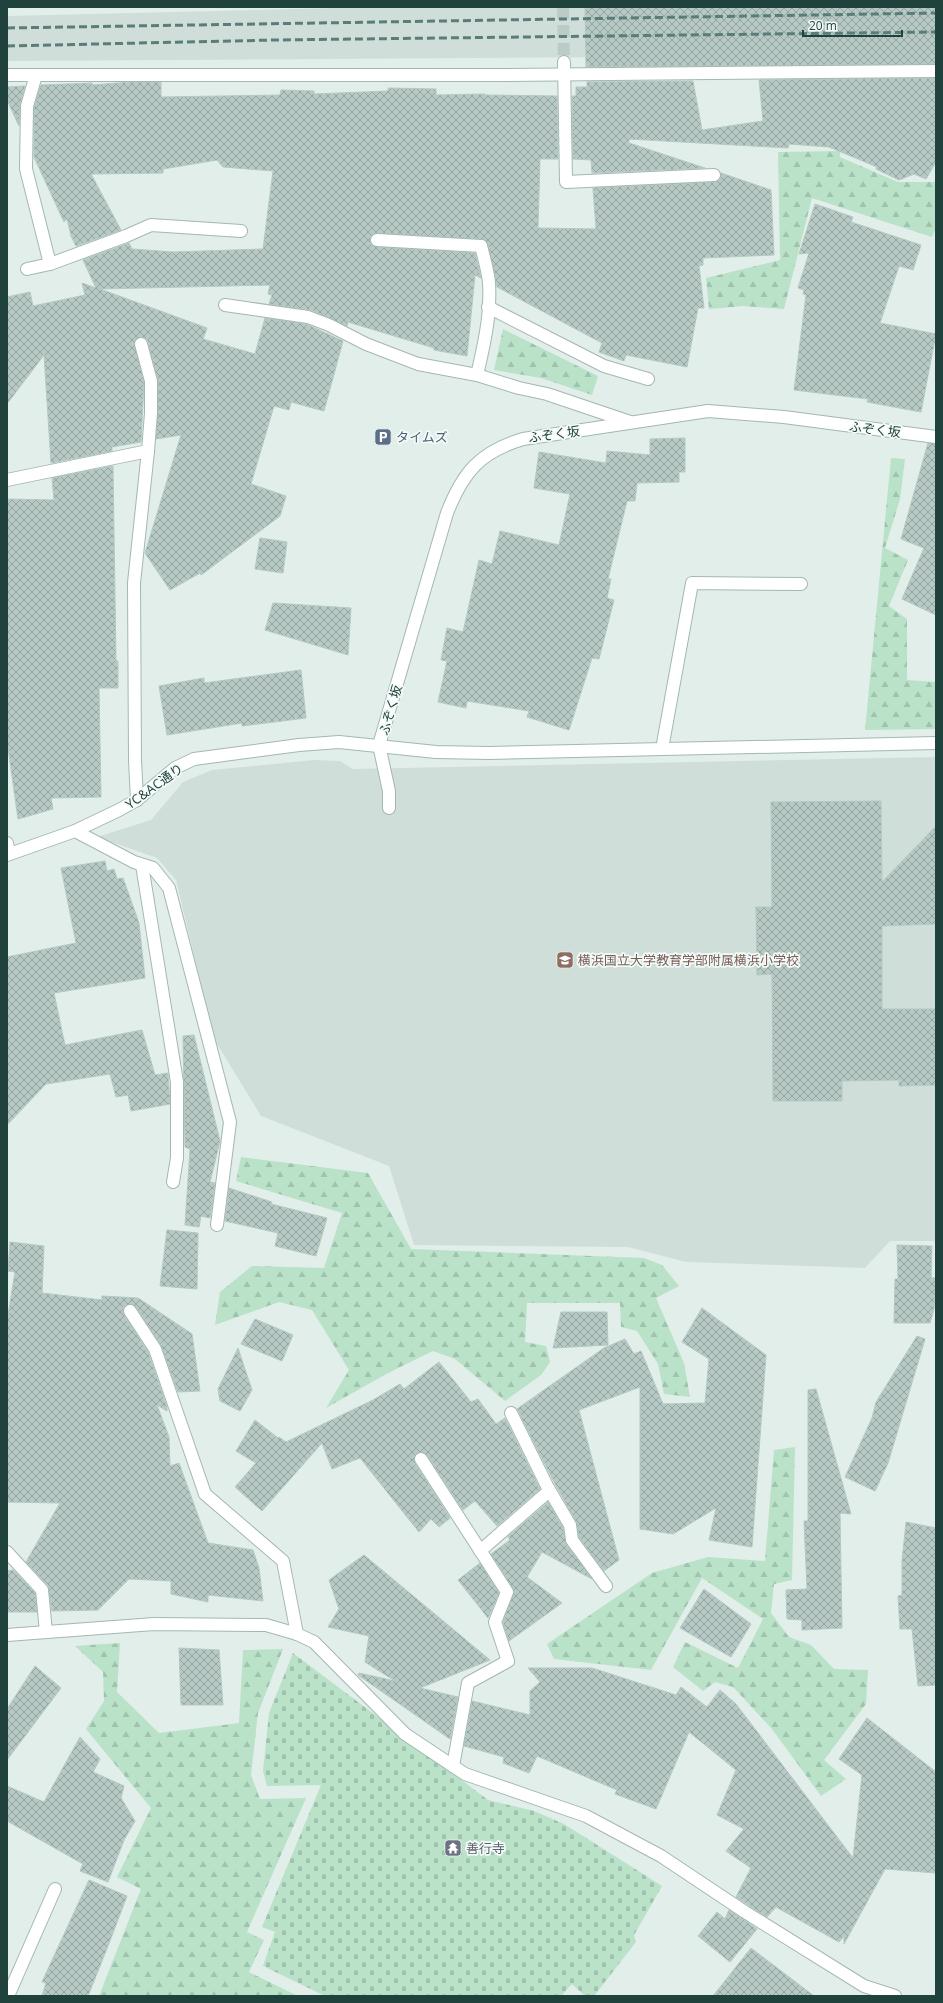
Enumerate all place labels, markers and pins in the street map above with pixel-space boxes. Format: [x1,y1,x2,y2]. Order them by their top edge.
parking icon: タイムズ [373,427,393,447]
place label: タイムズ [396,428,448,446]
school or university icon: 横浜国立大学教育学部附属横浜小学校 [555,950,575,970]
place label: 横浜国立大学教育学部附属横浜小学校 [578,951,799,969]
temple icon: 善行寺 [443,1838,463,1858]
place label: 善行寺 [466,1839,505,1857]

